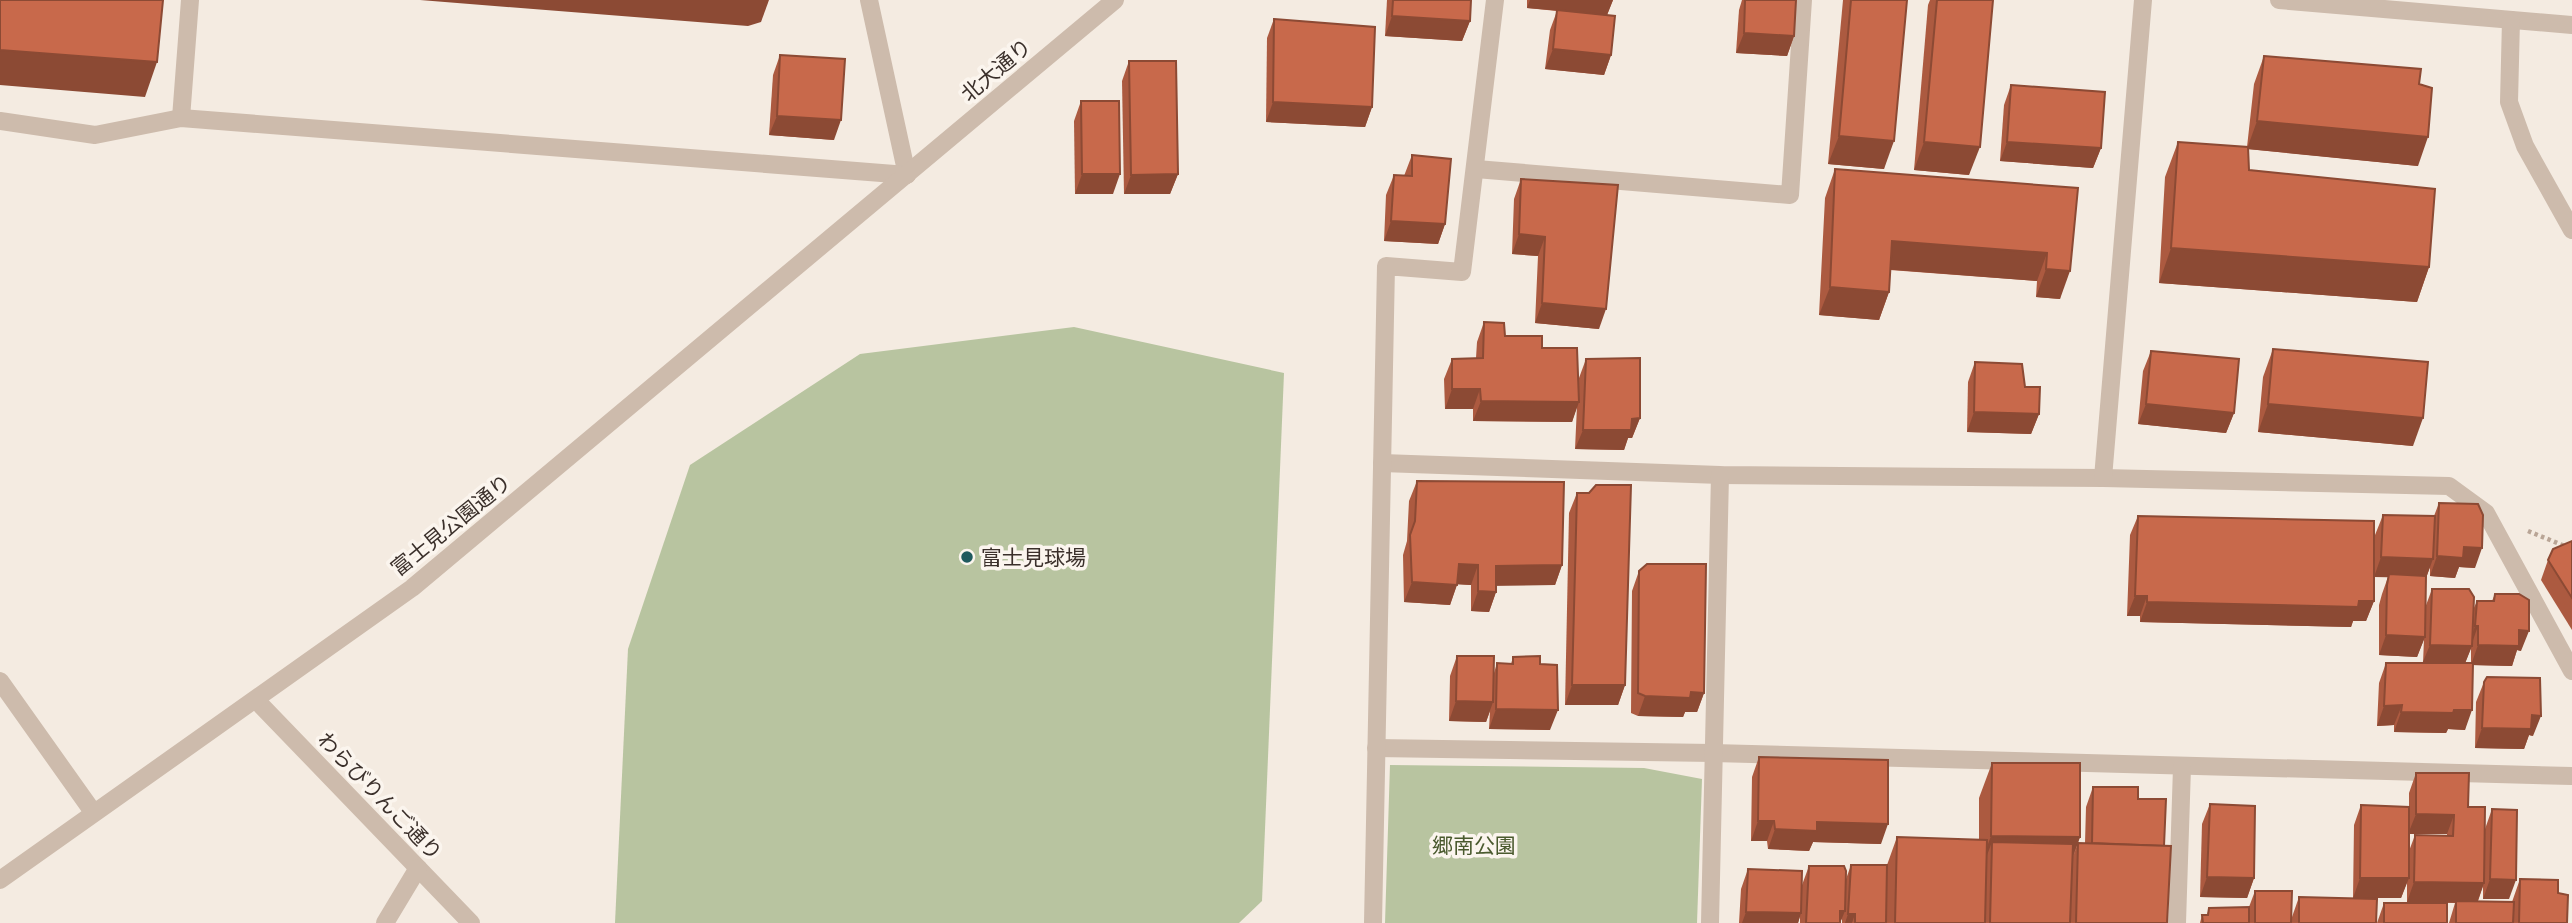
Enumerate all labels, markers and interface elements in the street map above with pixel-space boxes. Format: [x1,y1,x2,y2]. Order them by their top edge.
street label: 北大通り [956,33,1036,107]
street label: 富士見公園通り [386,469,516,581]
place label: 富士見球場 [981,545,1086,570]
marker: 富士見球場 [959,549,975,565]
street label: わらびりんご通り [313,727,447,865]
park label: 郷南公園 [1432,833,1516,858]

